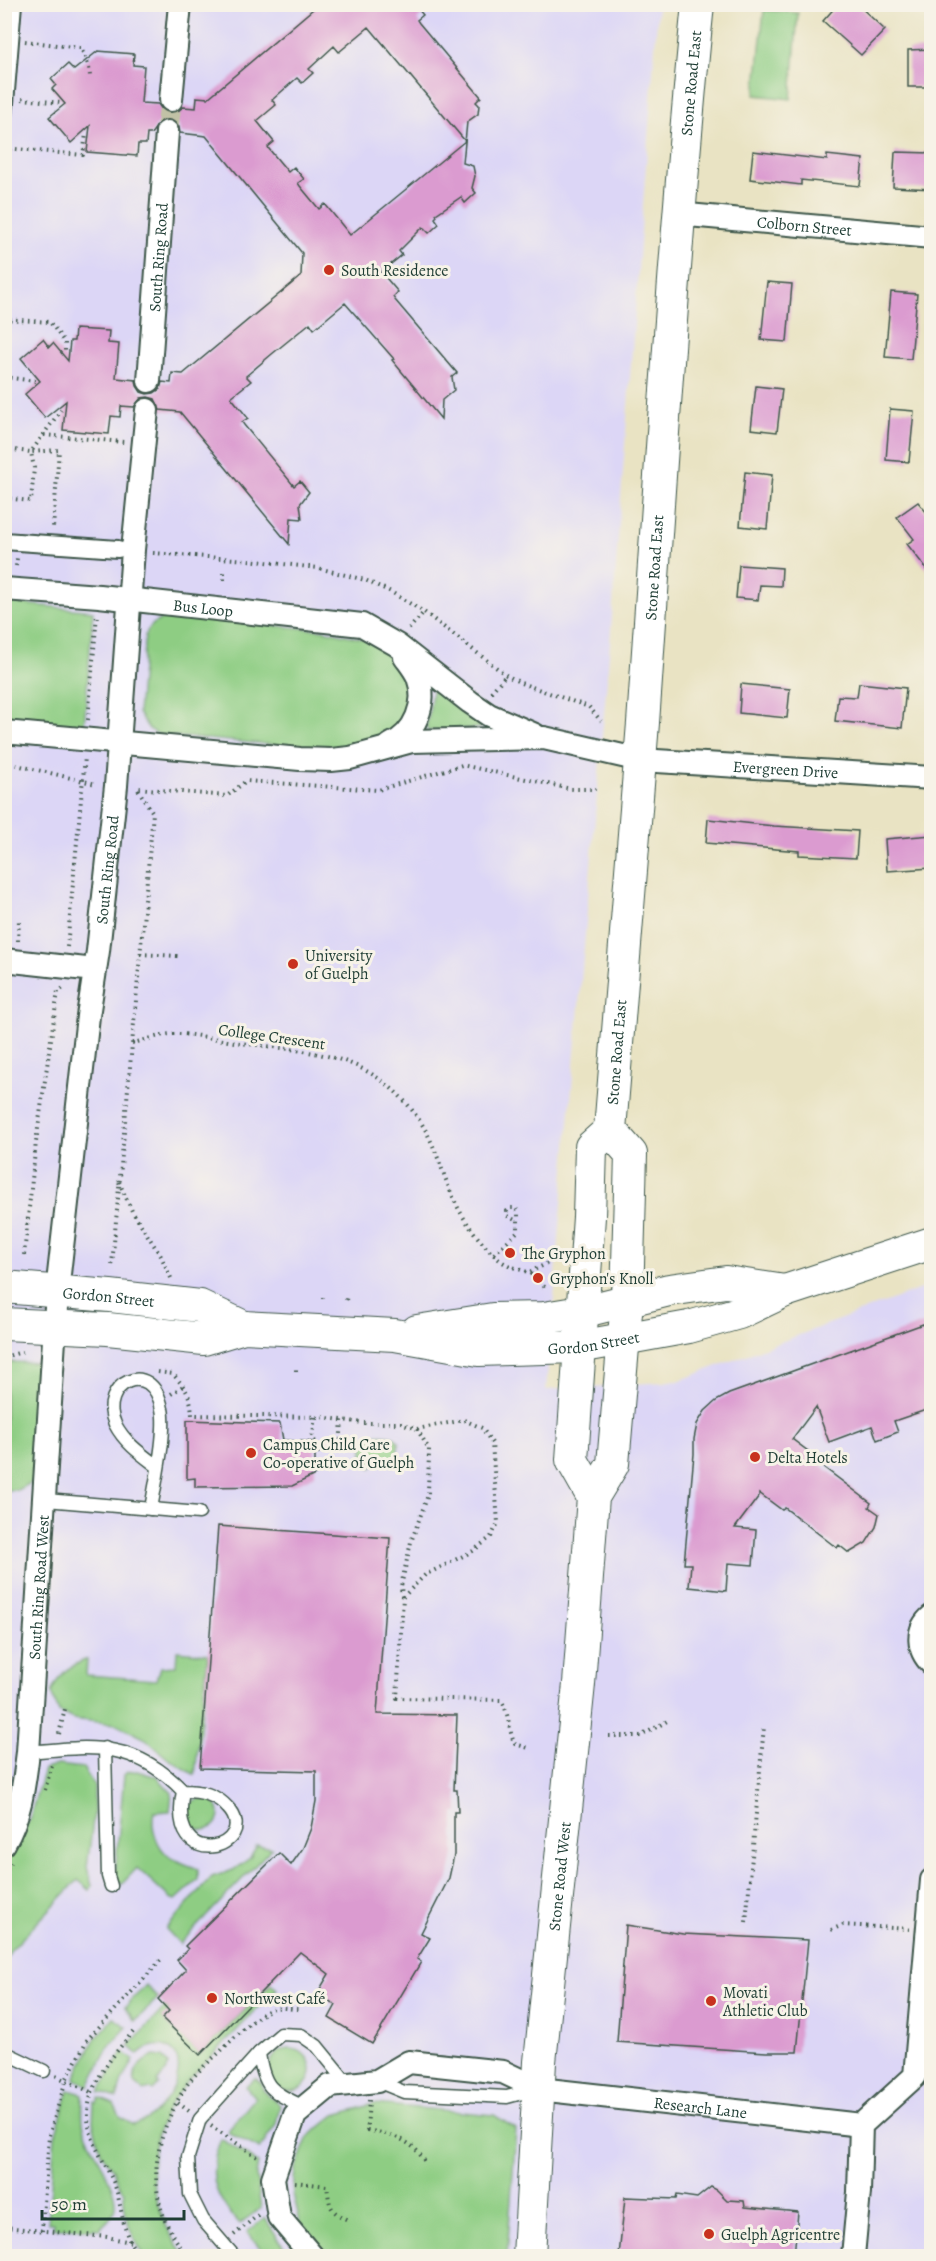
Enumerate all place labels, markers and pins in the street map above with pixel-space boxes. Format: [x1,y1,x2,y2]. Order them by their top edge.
place label: South Residence [341,260,448,282]
marker: South Residence [322,263,336,277]
place label: University of Guelph [305,945,373,985]
marker: University of Guelph [286,957,300,971]
place label: The Gryphon [522,1243,606,1265]
marker: The Gryphon [503,1246,517,1260]
place label: Gryphon's Knoll [550,1268,653,1290]
marker: Gryphon's Knoll [531,1271,545,1285]
place label: Campus Child Care Co-operative of Guelph [263,1434,415,1474]
marker: Campus Child Care Co-operative of Guelph [244,1446,258,1460]
place label: Delta Hotels [767,1447,848,1469]
marker: Delta Hotels [748,1450,762,1464]
place label: Movati Athletic Club [722,1982,808,2022]
place label: Northwest Café [224,1988,326,2010]
marker: Northwest Café [205,1991,219,2005]
marker: Movati Athletic Club [704,1994,718,2008]
place label: Guelph Agricentre [721,2224,840,2246]
marker: Guelph Agricentre [702,2227,716,2241]

